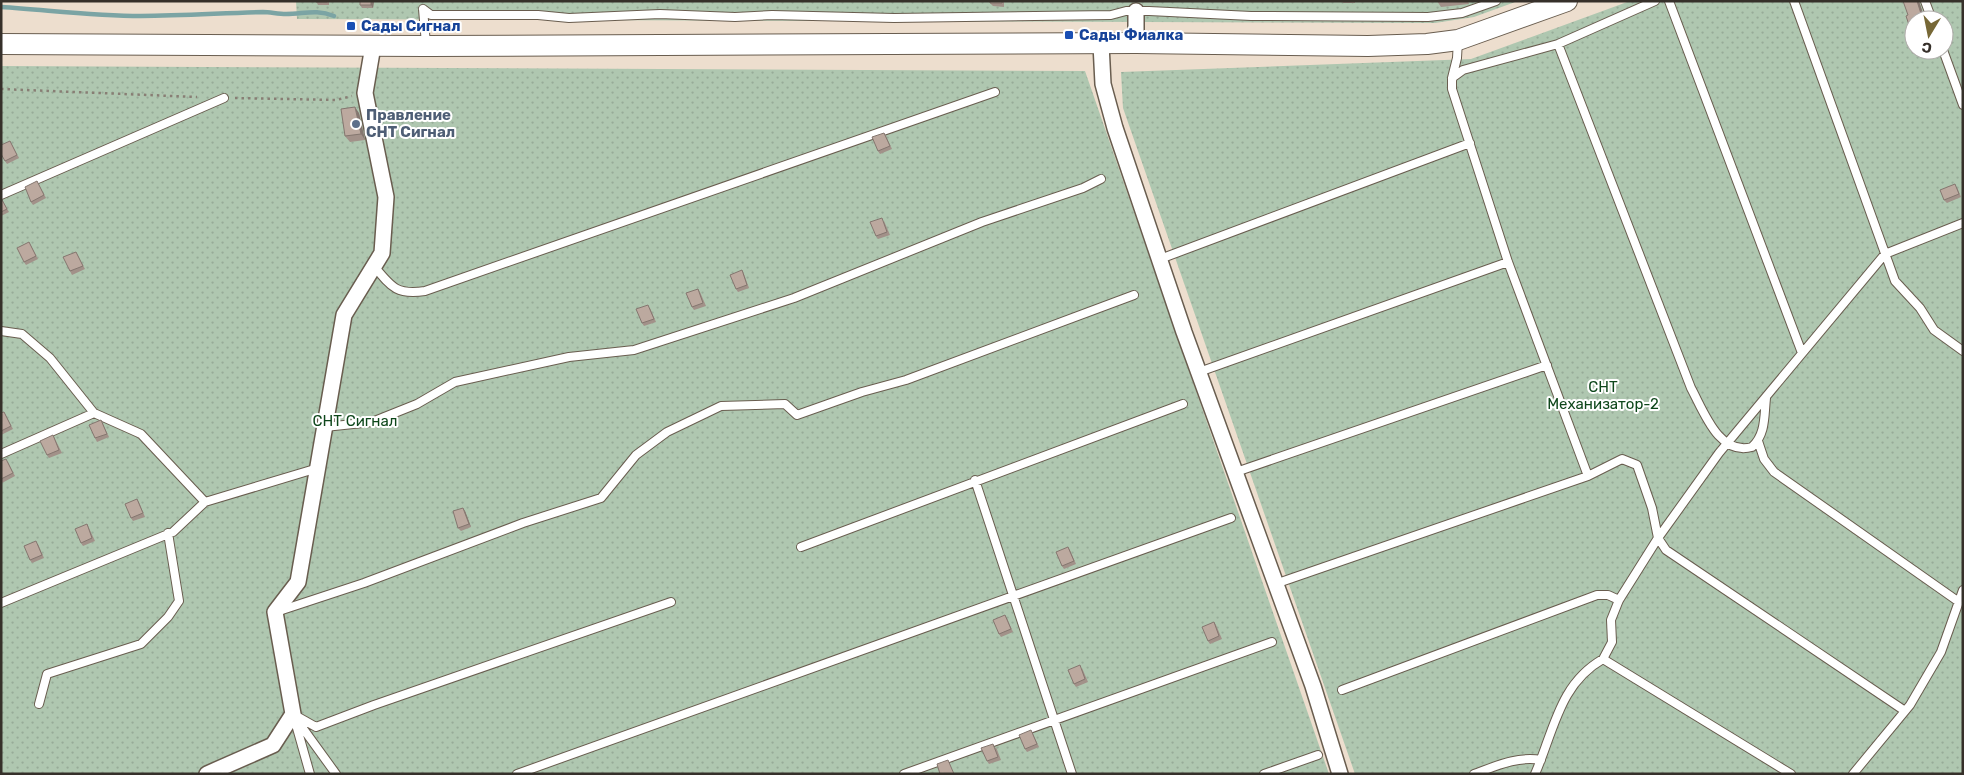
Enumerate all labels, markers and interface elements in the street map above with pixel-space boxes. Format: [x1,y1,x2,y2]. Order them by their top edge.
north arrow [1904,10,1954,60]
place label: Сады Сигнал [361,17,461,35]
marker: Сады Сигнал [345,20,357,32]
place label: Сады Фиалка [1079,26,1184,44]
marker: Сады Фиалка [1063,29,1075,41]
text: С [1920,38,1933,57]
place label: Правление СНТ Сигнал [366,106,455,141]
marker: Правление СНТ Сигнал [350,118,362,130]
park label: СНТ Механизатор-2 [1547,378,1659,413]
park label: СНТ Сигнал [313,412,397,430]

